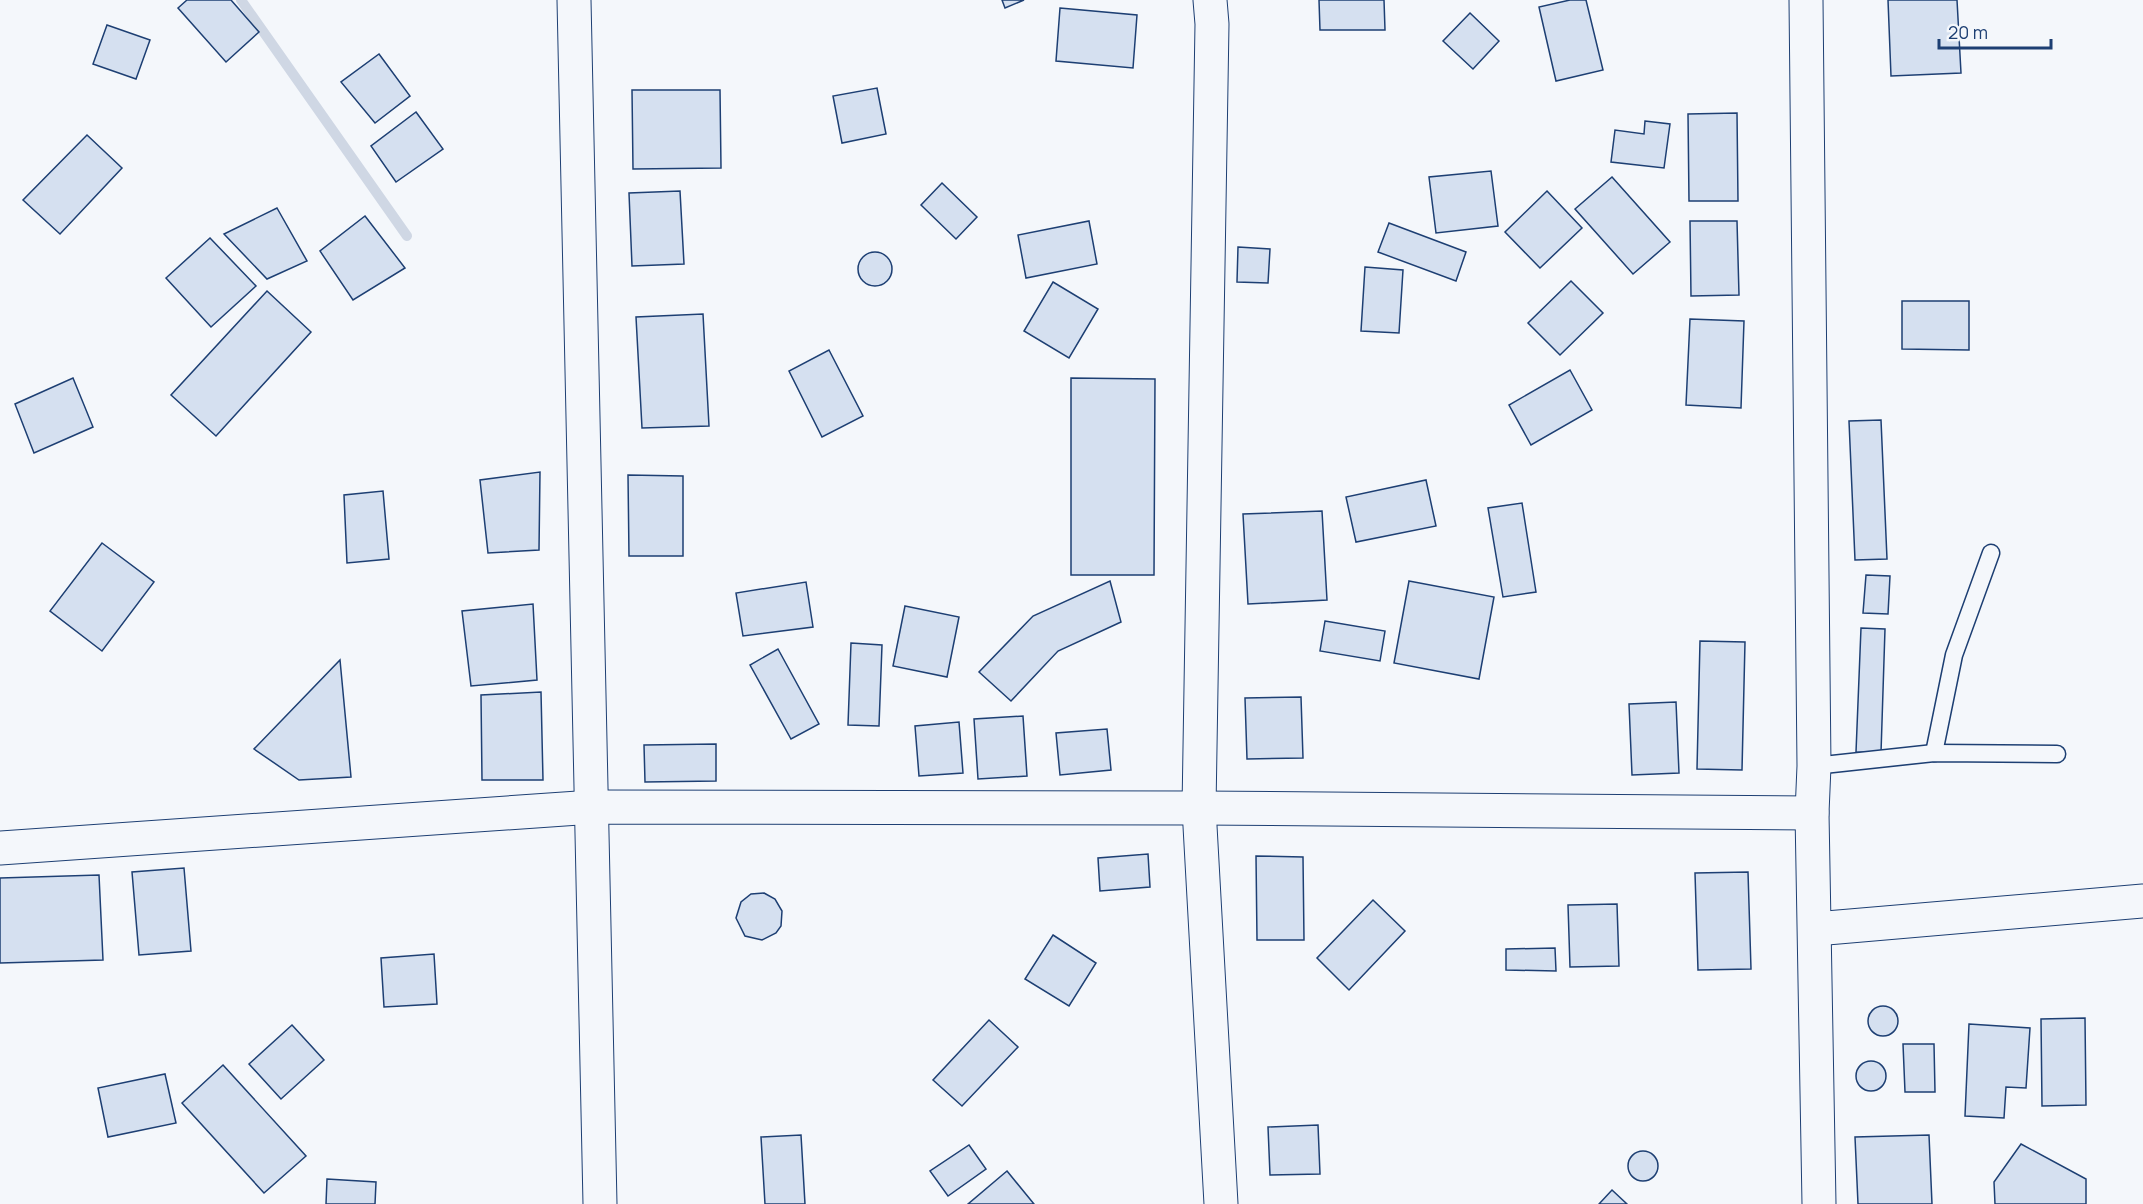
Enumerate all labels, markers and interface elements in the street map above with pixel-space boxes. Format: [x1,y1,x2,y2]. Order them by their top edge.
scale bar [1939,12,2052,50]
text: 20 m [1948,20,1988,44]

